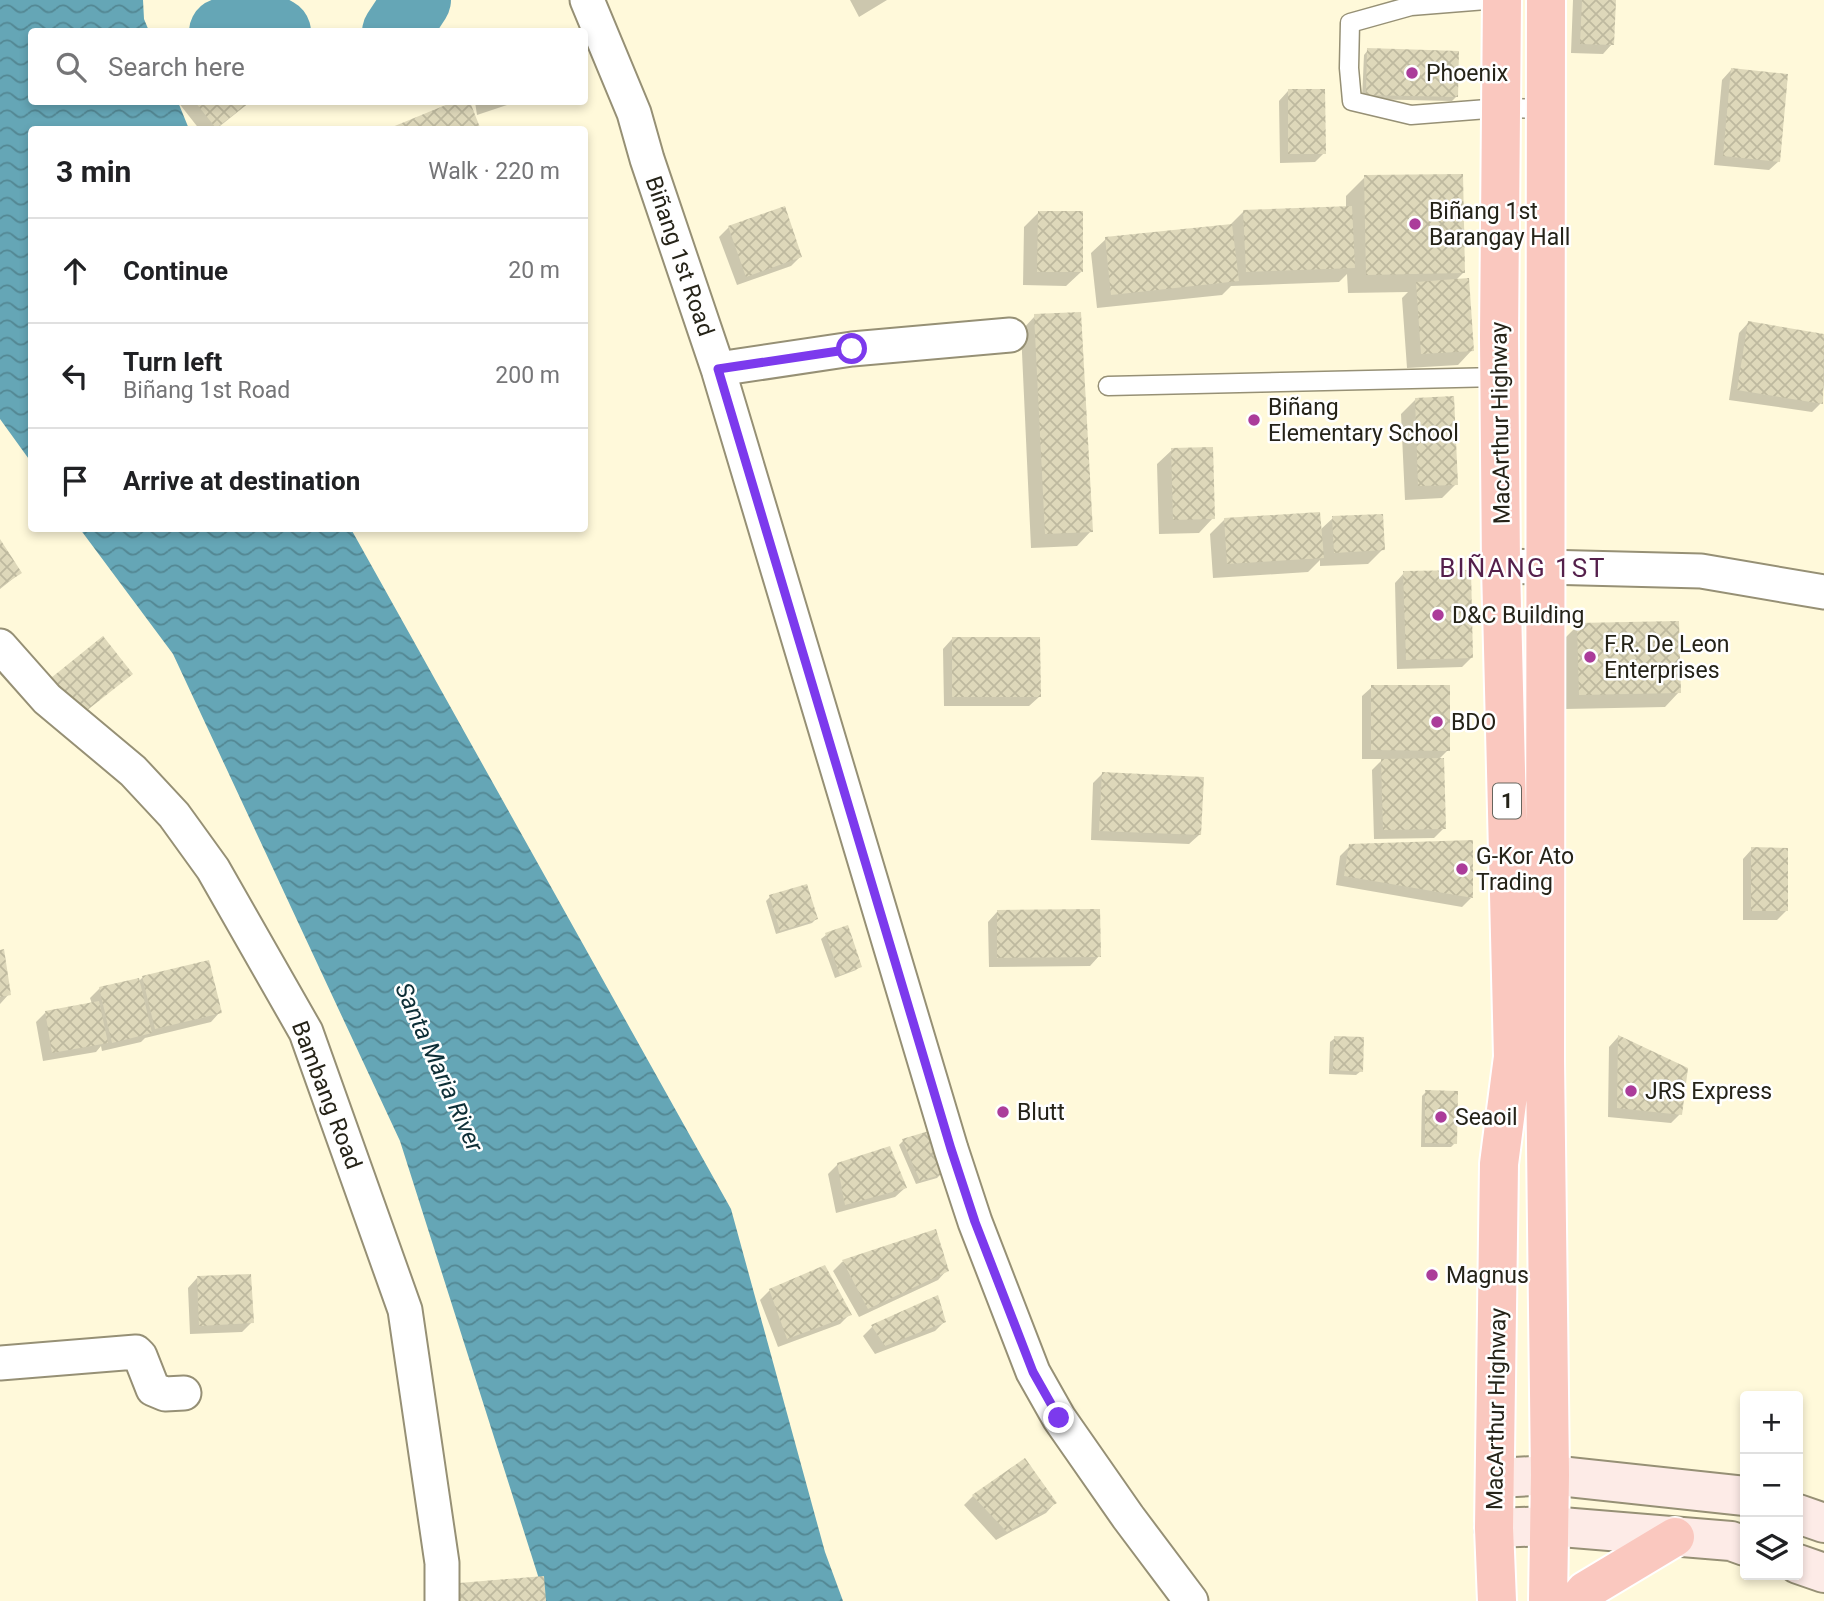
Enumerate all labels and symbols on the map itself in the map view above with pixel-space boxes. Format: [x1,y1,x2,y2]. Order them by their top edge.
place label: Phoenix [1426,60,1508,87]
marker: Phoenix [1404,65,1420,81]
street label: Biñang 1st Road [640,173,720,340]
place label: Biñang 1st Barangay Hall [1429,198,1570,251]
marker: Biñang 1st Barangay Hall [1407,216,1423,232]
street label: MacArthur Highway [1485,321,1516,524]
route start [836,333,867,364]
place label: Biñang Elementary School [1268,394,1459,447]
marker: Biñang Elementary School [1246,412,1262,428]
district label: BIÑANG 1ST [1439,553,1607,583]
place label: D&C Building [1452,602,1584,629]
marker: D&C Building [1430,607,1446,623]
place label: F.R. De Leon Enterprises [1604,631,1730,684]
marker: F.R. De Leon Enterprises [1582,649,1598,665]
place label: BDO [1451,709,1496,736]
marker: BDO [1429,714,1445,730]
road number: 1 [1493,784,1521,818]
place label: G-Kor Ato Trading [1476,843,1574,896]
marker: G-Kor Ato Trading [1454,861,1470,877]
water label: Santa Maria River [389,978,489,1157]
street label: Bambang Road [286,1017,367,1173]
place label: JRS Express [1645,1078,1772,1105]
marker: JRS Express [1623,1083,1639,1099]
place label: Blutt [1017,1099,1065,1126]
marker: Blutt [995,1104,1011,1120]
place label: Seaoil [1455,1104,1518,1131]
marker: Seaoil [1433,1109,1449,1125]
place label: Magnus [1446,1262,1529,1289]
marker: Magnus [1424,1267,1440,1283]
street label: MacArthur Highway [1481,1307,1512,1510]
route end [1043,1402,1074,1433]

